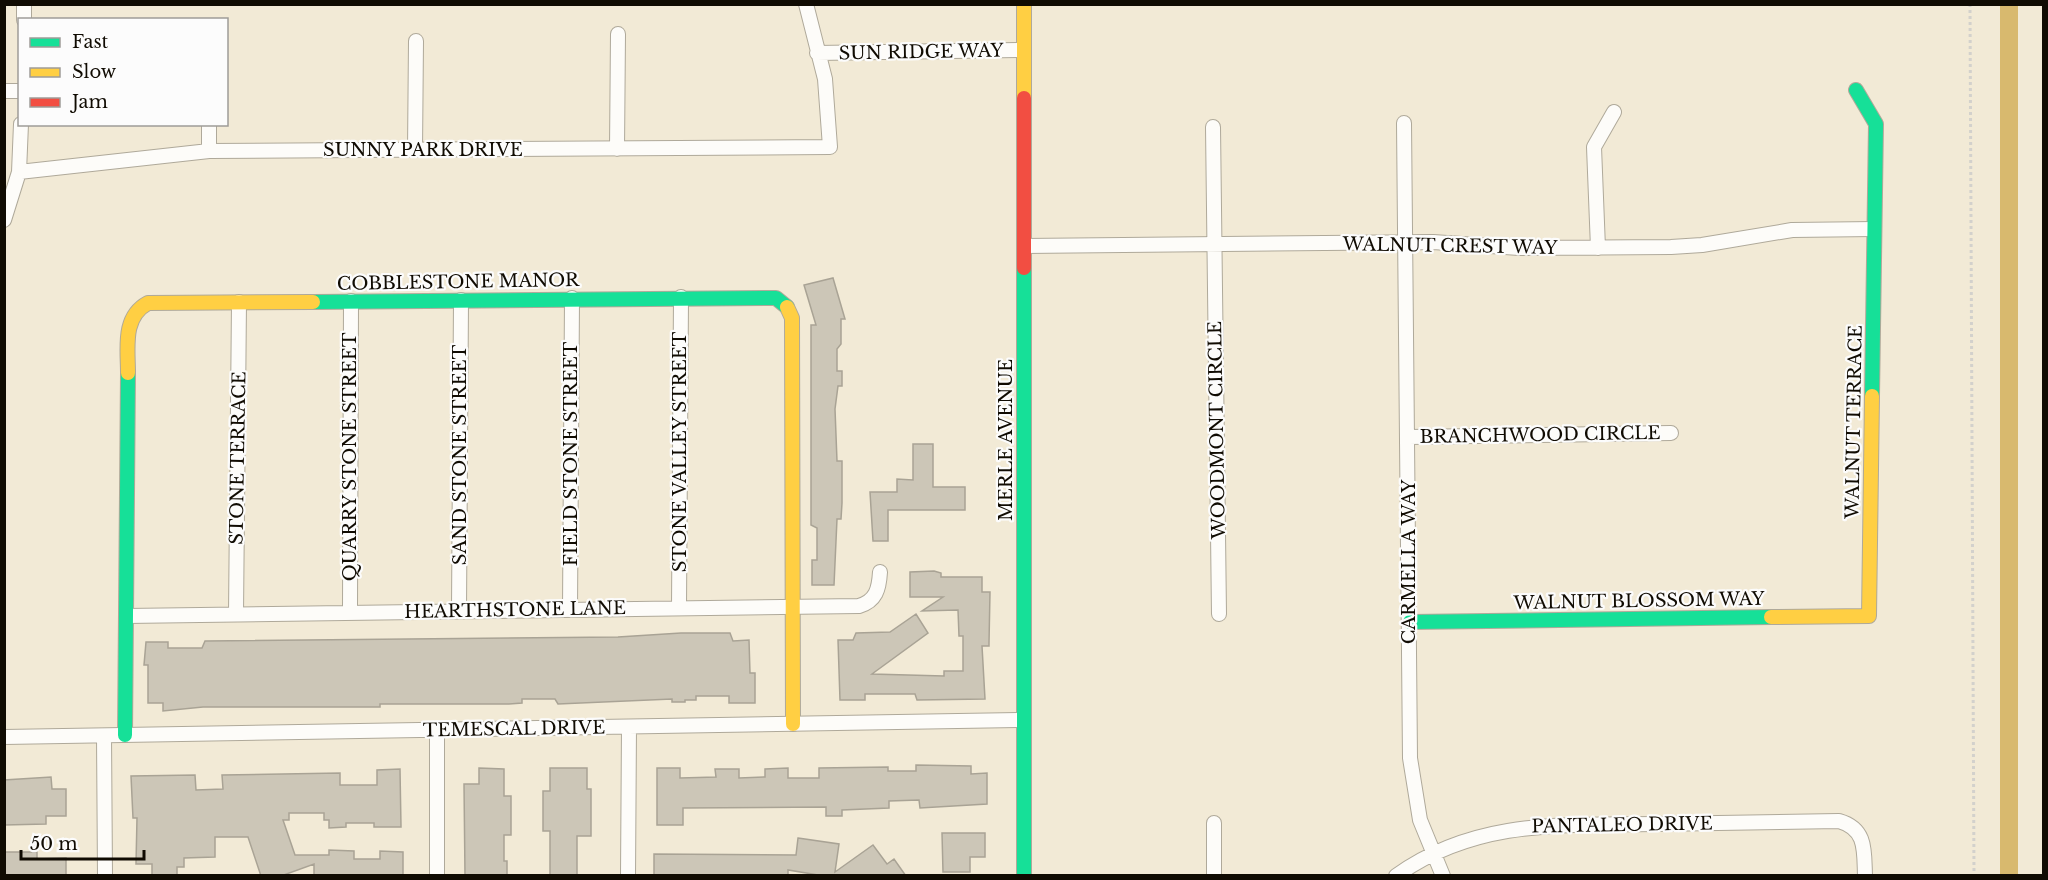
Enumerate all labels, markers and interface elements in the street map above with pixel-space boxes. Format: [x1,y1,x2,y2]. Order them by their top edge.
legend [18,18,228,126]
text: Fast [72,31,109,53]
street label: SUN RIDGE WAY [838,40,1004,64]
text: Slow [72,61,117,83]
text: Jam [70,91,108,113]
street label: SUNNY PARK DRIVE [323,139,523,161]
street label: WALNUT CREST WAY [1341,233,1558,259]
street label: COBBLESTONE MANOR [337,269,580,295]
street label: WOODMONT CIRCLE [1204,321,1230,540]
street label: WALNUT TERRACE [1841,325,1867,520]
street label: STONE VALLEY STREET [669,331,691,572]
street label: QUARRY STONE STREET [339,332,361,581]
street label: FIELD STONE STREET [560,341,582,566]
street label: SAND STONE STREET [449,344,471,565]
street label: MERLE AVENUE [995,359,1017,521]
street label: STONE TERRACE [225,371,251,545]
street label: BRANCHWOOD CIRCLE [1419,422,1661,448]
street label: CARMELLA WAY [1398,479,1420,644]
street label: WALNUT BLOSSOM WAY [1512,588,1766,614]
street label: HEARTHSTONE LANE [404,597,626,623]
street label: TEMESCAL DRIVE [423,716,605,742]
street label: PANTALEO DRIVE [1531,812,1713,838]
scale bar [21,823,144,861]
text: 50 m [30,833,78,855]

